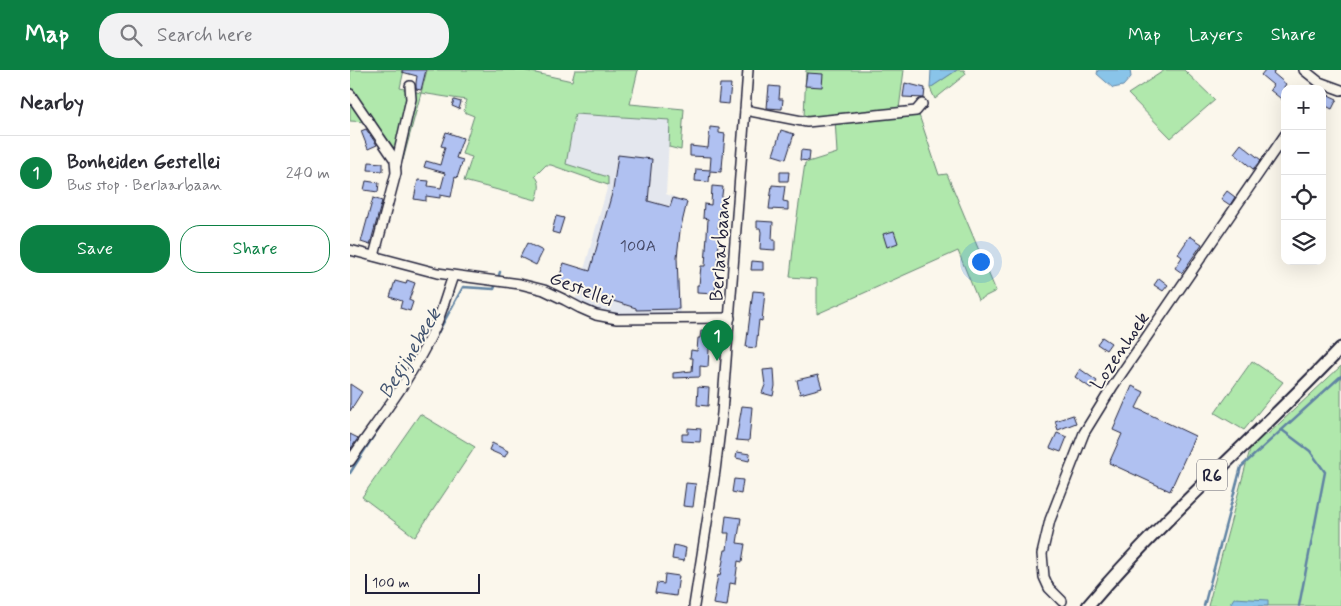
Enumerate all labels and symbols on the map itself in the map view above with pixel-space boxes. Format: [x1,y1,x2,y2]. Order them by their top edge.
street label: Berlaarbaan [704,194,737,302]
house number: 100A [620,236,656,257]
your location [968,249,994,275]
street label: Gestellei [546,266,617,313]
water label: Begijnebeek [373,302,451,405]
street label: Lozenhoek [1085,307,1156,395]
pin: 1 [701,320,733,361]
road number: R6 [1197,460,1227,490]
scale bar [365,571,480,594]

